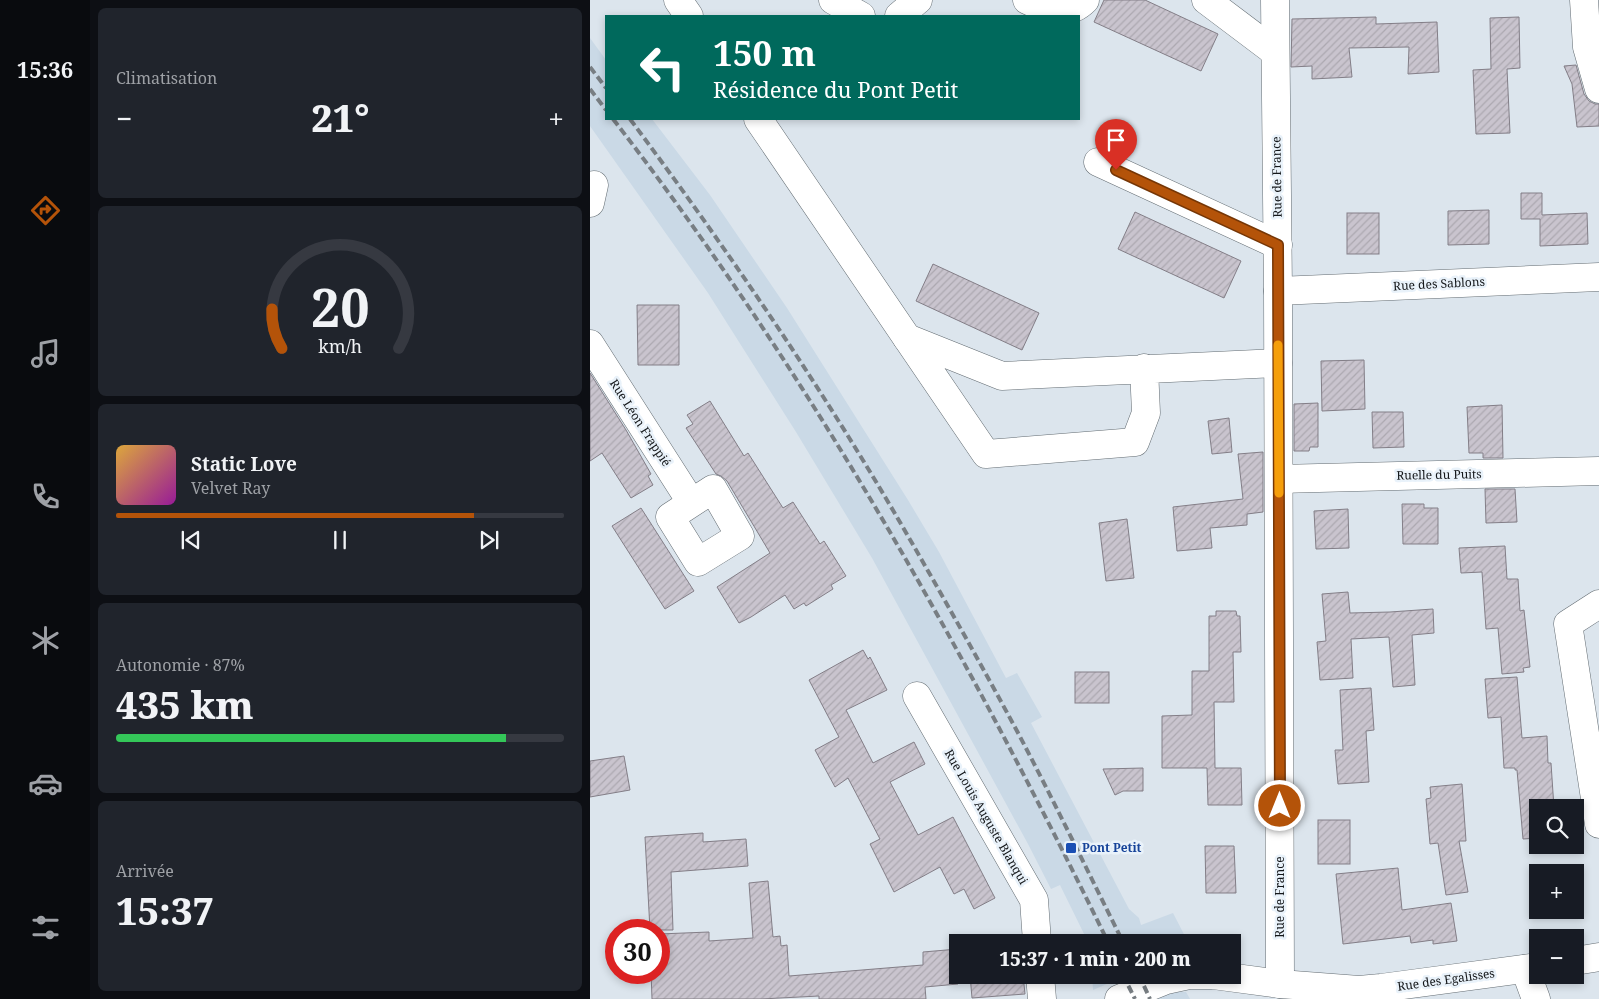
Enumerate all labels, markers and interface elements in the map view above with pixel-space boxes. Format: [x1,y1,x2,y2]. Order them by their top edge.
text: 150 m [713,29,816,76]
icon: left [630,35,695,100]
text: 15:36 [17,54,73,84]
text: Climatisation [116,67,217,89]
text: Résidence du Pont Petit [713,74,958,104]
text: 21° [311,91,369,143]
text: − [116,99,132,137]
text: + [548,99,564,137]
pin [1095,119,1137,170]
icon: arrive [1102,126,1130,154]
street label: Rue de France [1267,136,1286,218]
icon: directions [28,193,63,228]
text: 20 [311,271,369,342]
street label: Rue des Sablons [1393,273,1485,294]
text: km/h [318,334,362,358]
icon: music [28,336,63,371]
street label: Rue Léon Frappié [606,376,675,470]
text: Static Love [191,451,297,477]
street label: Ruelle du Puits [1396,465,1482,484]
text: Velvet Ray [191,477,270,499]
icon: phone [28,479,63,514]
icon: previous [177,526,205,554]
icon: pause [326,526,354,554]
icon: next [475,526,503,554]
icon: climate [28,623,63,658]
text: Autonomie · 87% [116,654,245,676]
text: 435 km [116,678,254,730]
street label: Rue Louis Auguste Blanqui [941,746,1032,888]
icon: car [28,766,63,801]
position arrow [1253,779,1305,831]
map controls [1529,799,1584,984]
button: search [1529,799,1584,854]
place label: Pont Petit [1082,839,1142,856]
marker: Pont Petit [1064,841,1078,855]
street label: Rue de France [1271,856,1288,938]
text: Arrivée [116,860,174,882]
button: + [1529,864,1584,919]
text: 15:37 [116,884,214,936]
icon: filters [28,910,63,945]
speed limit sign: 30 [605,919,670,984]
button: − [1529,929,1584,984]
text: 15:37 · 1 min · 200 m [999,946,1191,972]
street label: Rue des Egalisses [1396,964,1496,995]

